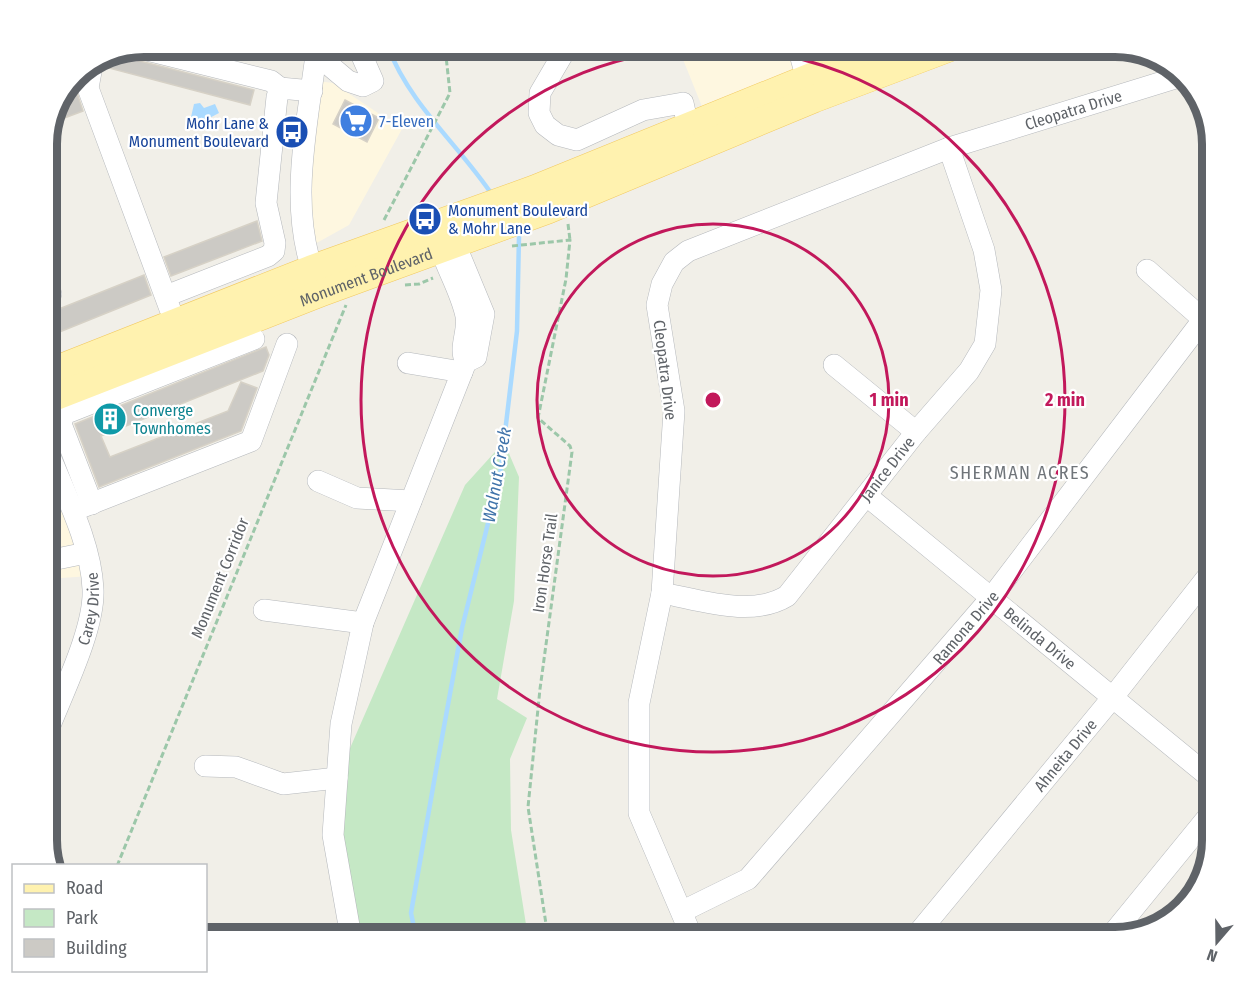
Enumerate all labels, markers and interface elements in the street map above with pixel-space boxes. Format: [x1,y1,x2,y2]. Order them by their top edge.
street label: Cleopatra Drive [1022,86,1124,134]
supermarket icon: 7-Eleven [338,103,374,139]
place label: 7-Eleven [379,112,434,131]
place label: Mohr Lane & Monument Boulevard [129,114,269,151]
bus stop icon: Mohr Lane & Monument Boulevard [274,114,310,150]
bus stop icon: Monument Boulevard & Mohr Lane [407,201,443,237]
place label: Monument Boulevard & Mohr Lane [448,201,588,238]
street label: Monument Boulevard [297,244,435,310]
street label: Cleopatra Drive [649,319,681,421]
text: 1 min [869,389,909,411]
text: 2 min [1044,389,1085,411]
centre of rings [703,390,723,410]
building icon: Converge Townhomes [92,401,128,437]
place label: Converge Townhomes [133,401,211,438]
water label: Walnut Creek [478,426,516,524]
street label: Janice Drive [856,433,918,505]
district label: SHERMAN ACRES [950,462,1090,484]
street label: Iron Horse Trail [529,512,561,614]
street label: Monument Corridor [187,515,253,641]
street label: Carey Drive [73,571,103,648]
street label: Ramona Drive [929,587,1003,668]
street label: Belinda Drive [1000,603,1080,673]
street label: Ahneita Drive [1030,715,1101,795]
legend [12,864,207,972]
text: Road [66,877,103,899]
text: Park [66,907,99,929]
north arrow [1187,912,1247,972]
text: Building [66,937,127,959]
text: N [1204,945,1220,966]

